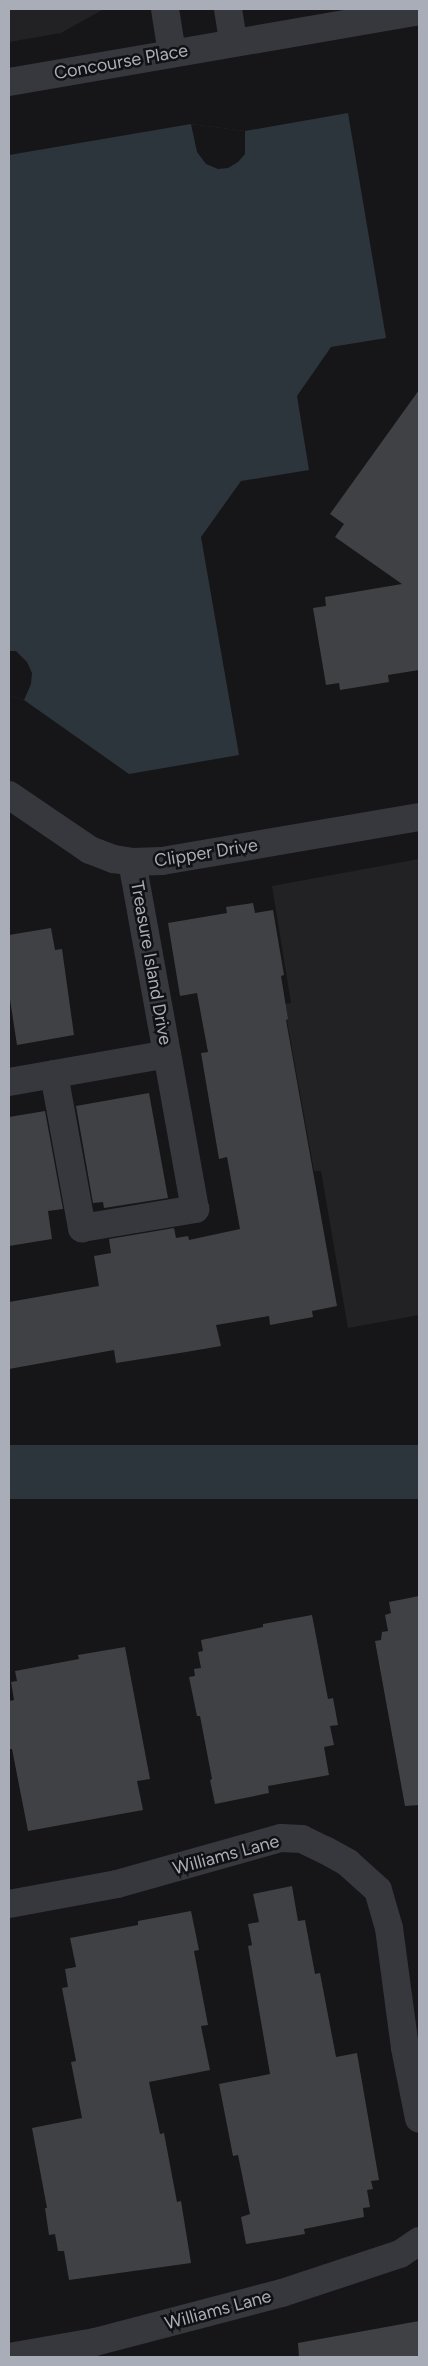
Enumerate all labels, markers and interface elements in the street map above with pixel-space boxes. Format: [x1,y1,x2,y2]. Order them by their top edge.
street label: Concourse Place [52,40,190,84]
street label: Clipper Drive [153,834,259,872]
street label: Treasure Island Drive [126,879,176,1047]
street label: Williams Lane [170,1830,282,1880]
street label: Williams Lane [162,2285,274,2335]

